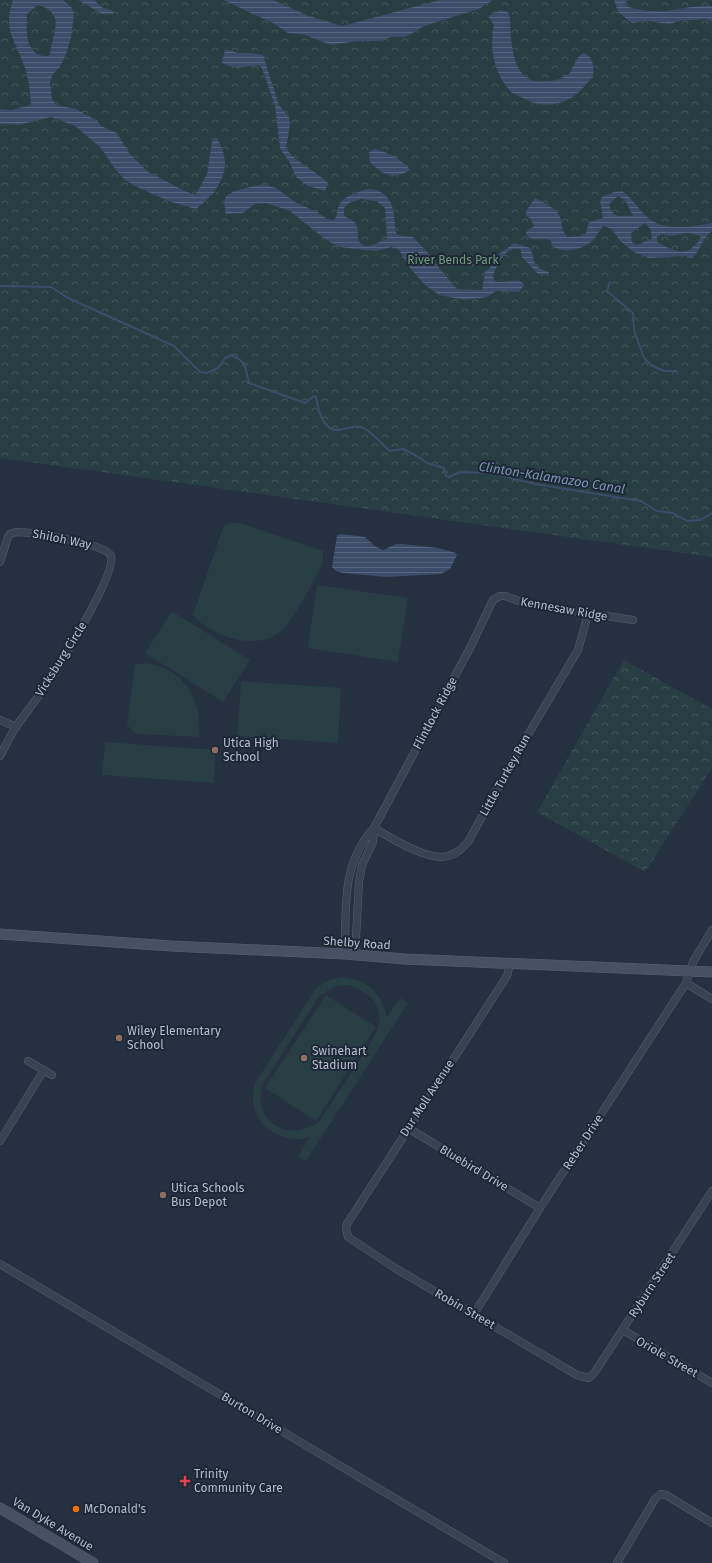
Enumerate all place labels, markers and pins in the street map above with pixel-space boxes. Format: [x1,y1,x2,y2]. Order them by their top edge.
place label: Utica High School [223,736,279,764]
marker: Utica High School [210,745,220,755]
place label: Wiley Elementary School [127,1024,221,1052]
marker: Wiley Elementary School [114,1033,124,1043]
place label: Swinehart Stadium [312,1044,367,1072]
marker: Swinehart Stadium [299,1053,309,1063]
place label: Utica Schools Bus Depot [171,1181,245,1209]
marker: Utica Schools Bus Depot [158,1190,168,1200]
place label: Trinity Community Care [194,1467,283,1495]
marker: Trinity Community Care [179,1475,191,1487]
place label: McDonald's [84,1502,146,1516]
marker: McDonald's [71,1504,81,1514]

